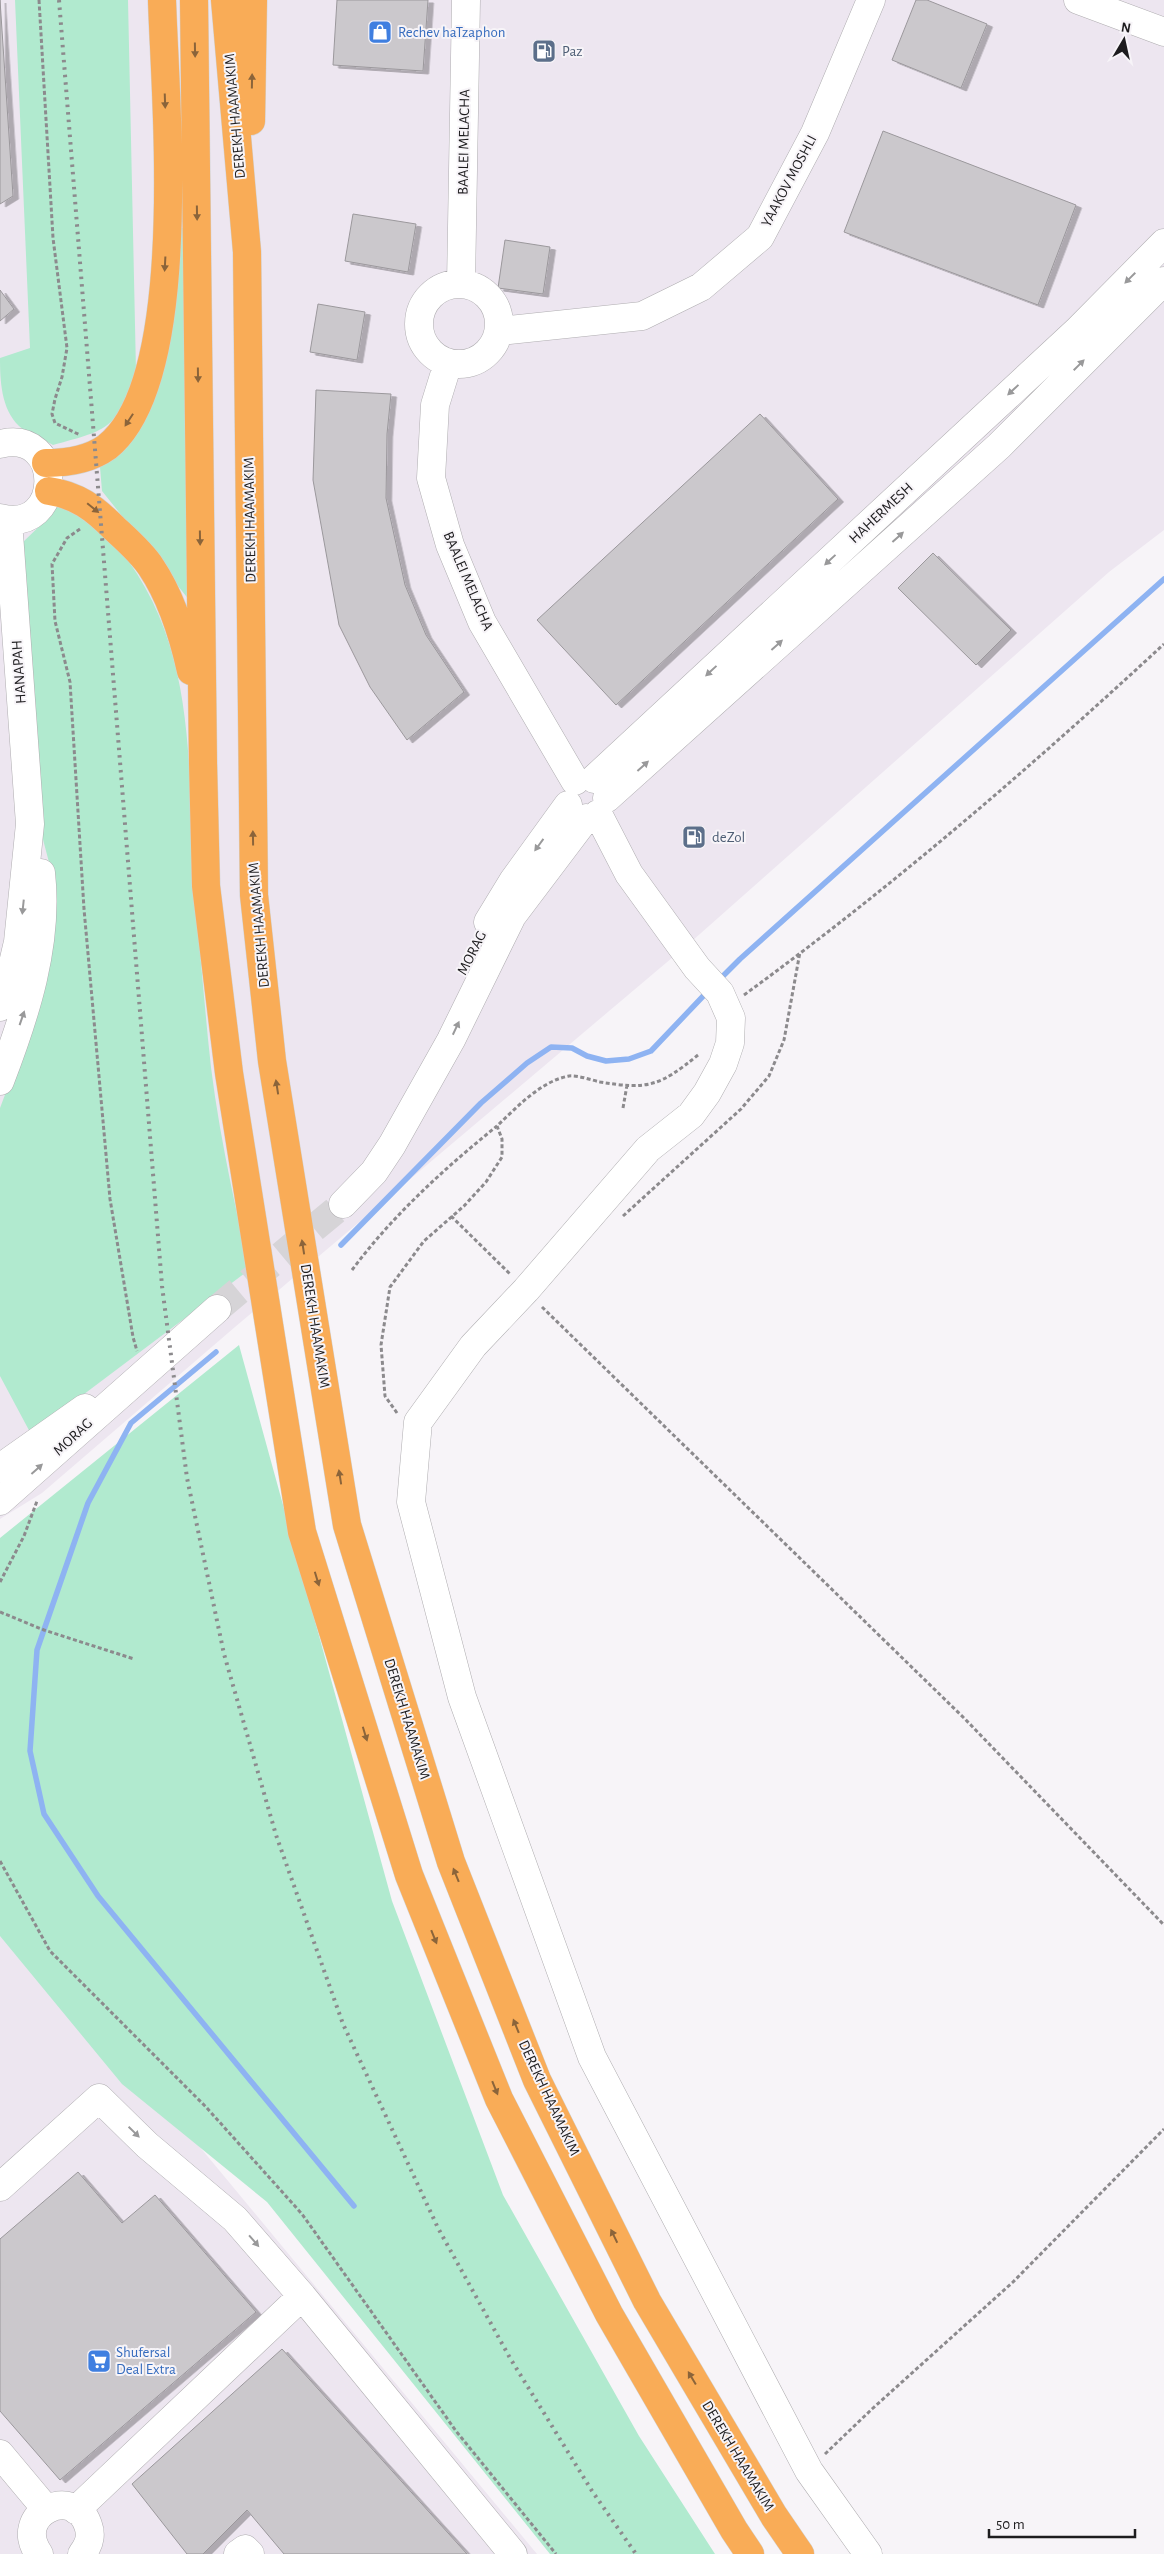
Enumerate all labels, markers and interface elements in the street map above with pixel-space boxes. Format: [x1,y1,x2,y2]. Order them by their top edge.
north arrow [1099,15,1149,65]
shop icon: Rechev haTzaphon [367,19,393,45]
text: N [1120,20,1132,36]
place label: Rechev haTzaphon [398,25,506,40]
fuel station icon: Paz [531,38,557,64]
one-way arrow [191,42,199,58]
place label: Paz [562,44,583,59]
street label: DEREKH HAAMAKIM [222,53,248,179]
one-way arrow [248,73,256,89]
street label: BAALEI MELACHA [456,89,472,195]
one-way arrow [161,93,169,109]
street label: YAAKOV MOSHLI [759,133,819,229]
one-way arrow [193,205,201,221]
one-way arrow [161,256,169,272]
one-way arrow [1125,272,1137,284]
one-way arrow [1073,359,1085,371]
one-way arrow [195,367,203,383]
one-way arrow [1007,384,1019,396]
one-way arrow [124,413,133,427]
street label: DEREKH HAAMAKIM [241,457,259,583]
street label: HAHERMESH [846,480,916,546]
one-way arrow [86,503,99,514]
street label: BAALEI MELACHA [440,529,496,633]
one-way arrow [196,530,204,546]
one-way arrow [891,531,903,543]
one-way arrow [824,554,836,566]
one-way arrow [770,639,782,651]
street label: HANAPAH [9,640,29,704]
one-way arrow [705,665,717,677]
one-way arrow [636,760,649,771]
fuel station icon: deZol [681,824,707,850]
one-way arrow [249,830,257,846]
place label: deZol [712,830,745,845]
one-way arrow [534,838,544,852]
street label: DEREKH HAAMAKIM [246,862,272,988]
one-way arrow [19,899,27,915]
street label: MORAG [455,929,489,977]
one-way arrow [18,1010,26,1025]
one-way arrow [452,1021,460,1035]
one-way arrow [272,1079,280,1095]
one-way arrow [298,1239,306,1255]
street label: DEREKH HAAMAKIM [298,1263,332,1389]
street label: MORAG [51,1415,95,1459]
one-way arrow [31,1463,43,1475]
one-way arrow [335,1469,343,1485]
one-way arrow [313,1572,321,1587]
street label: DEREKH HAAMAKIM [381,1657,433,1781]
one-way arrow [361,1727,369,1742]
one-way arrow [452,1867,459,1882]
one-way arrow [431,1930,439,1945]
one-way arrow [512,2018,519,2033]
street label: DEREKH HAAMAKIM [516,2038,582,2158]
one-way arrow [491,2081,499,2096]
one-way arrow [127,2126,139,2138]
one-way arrow [610,2229,618,2243]
one-way arrow [248,2234,260,2246]
place label: Shufersal Deal Extra [116,2345,176,2377]
supermarket icon: Shufersal Deal Extra [86,2348,112,2374]
one-way arrow [688,2372,697,2385]
street label: DEREKH HAAMAKIM [699,2398,777,2514]
scale bar [989,2506,1135,2538]
text: 50 m [996,2517,1025,2532]

